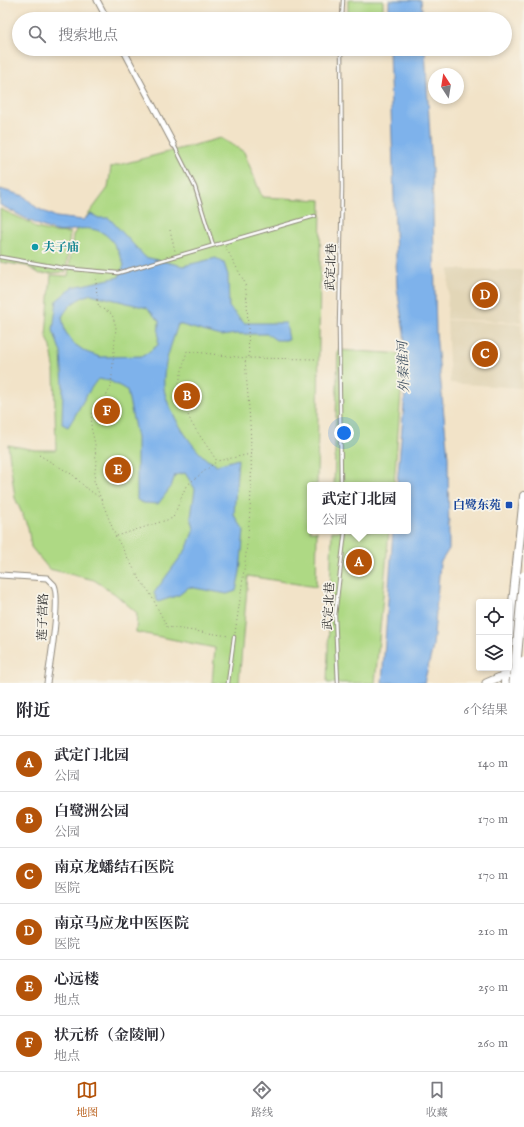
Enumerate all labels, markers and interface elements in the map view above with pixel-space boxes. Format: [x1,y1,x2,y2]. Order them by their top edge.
search box [12,12,512,56]
icon: search [26,23,48,45]
text: 搜索地点 [58,26,118,45]
north arrow [428,68,464,104]
place label: 夫子庙 [43,240,79,255]
marker: 夫子庙 [30,242,40,252]
street label: 武定北巷 [323,243,339,291]
pin: D [472,280,498,310]
water label: 外秦淮河 [395,339,413,393]
pin: C [472,339,498,369]
pin: B [174,381,200,411]
pin: F [94,396,120,426]
your location [334,423,354,443]
pin: E [105,455,131,485]
popup [307,482,411,534]
text: 武定门北园 [321,490,397,509]
place label: 白鹭东苑 [453,498,501,513]
marker: 白鹭东苑 [504,500,514,510]
text: 公园 [321,512,348,529]
pin: A [346,547,372,577]
street label: 武定北巷 [320,582,338,630]
street label: 莲子营路 [35,593,51,641]
map controls [476,599,512,671]
button: locate [476,599,512,635]
button: layers [476,635,512,671]
text: 附近 [16,701,50,722]
text: 6个结果 [464,702,508,719]
text: 武定门北园 [54,746,129,765]
text: A [25,755,33,772]
text: 140 m [478,755,508,772]
text: 公园 [54,768,80,785]
text: 白鹭洲公园 [54,802,129,821]
text: B [25,811,33,828]
text: 170 m [478,811,508,828]
text: 公园 [54,824,80,841]
text: 南京龙蟠结石医院 [54,858,174,877]
text: C [24,867,34,884]
text: 170 m [478,867,508,884]
text: 医院 [54,880,80,897]
text: 南京马应龙中医医院 [54,914,189,933]
text: D [24,923,34,940]
text: 210 m [478,923,508,940]
text: 医院 [54,936,80,953]
text: 心远楼 [54,970,99,989]
text: E [24,979,34,996]
text: 250 m [478,979,508,996]
text: 地点 [54,992,80,1009]
text: 状元桥（金陵闸） [54,1026,174,1045]
text: F [25,1035,33,1052]
text: 260 m [477,1035,508,1052]
text: 地点 [54,1048,80,1065]
tab: 地图 [76,1079,98,1120]
tab: 路线 [251,1079,273,1120]
tab: 收藏 [426,1079,448,1120]

